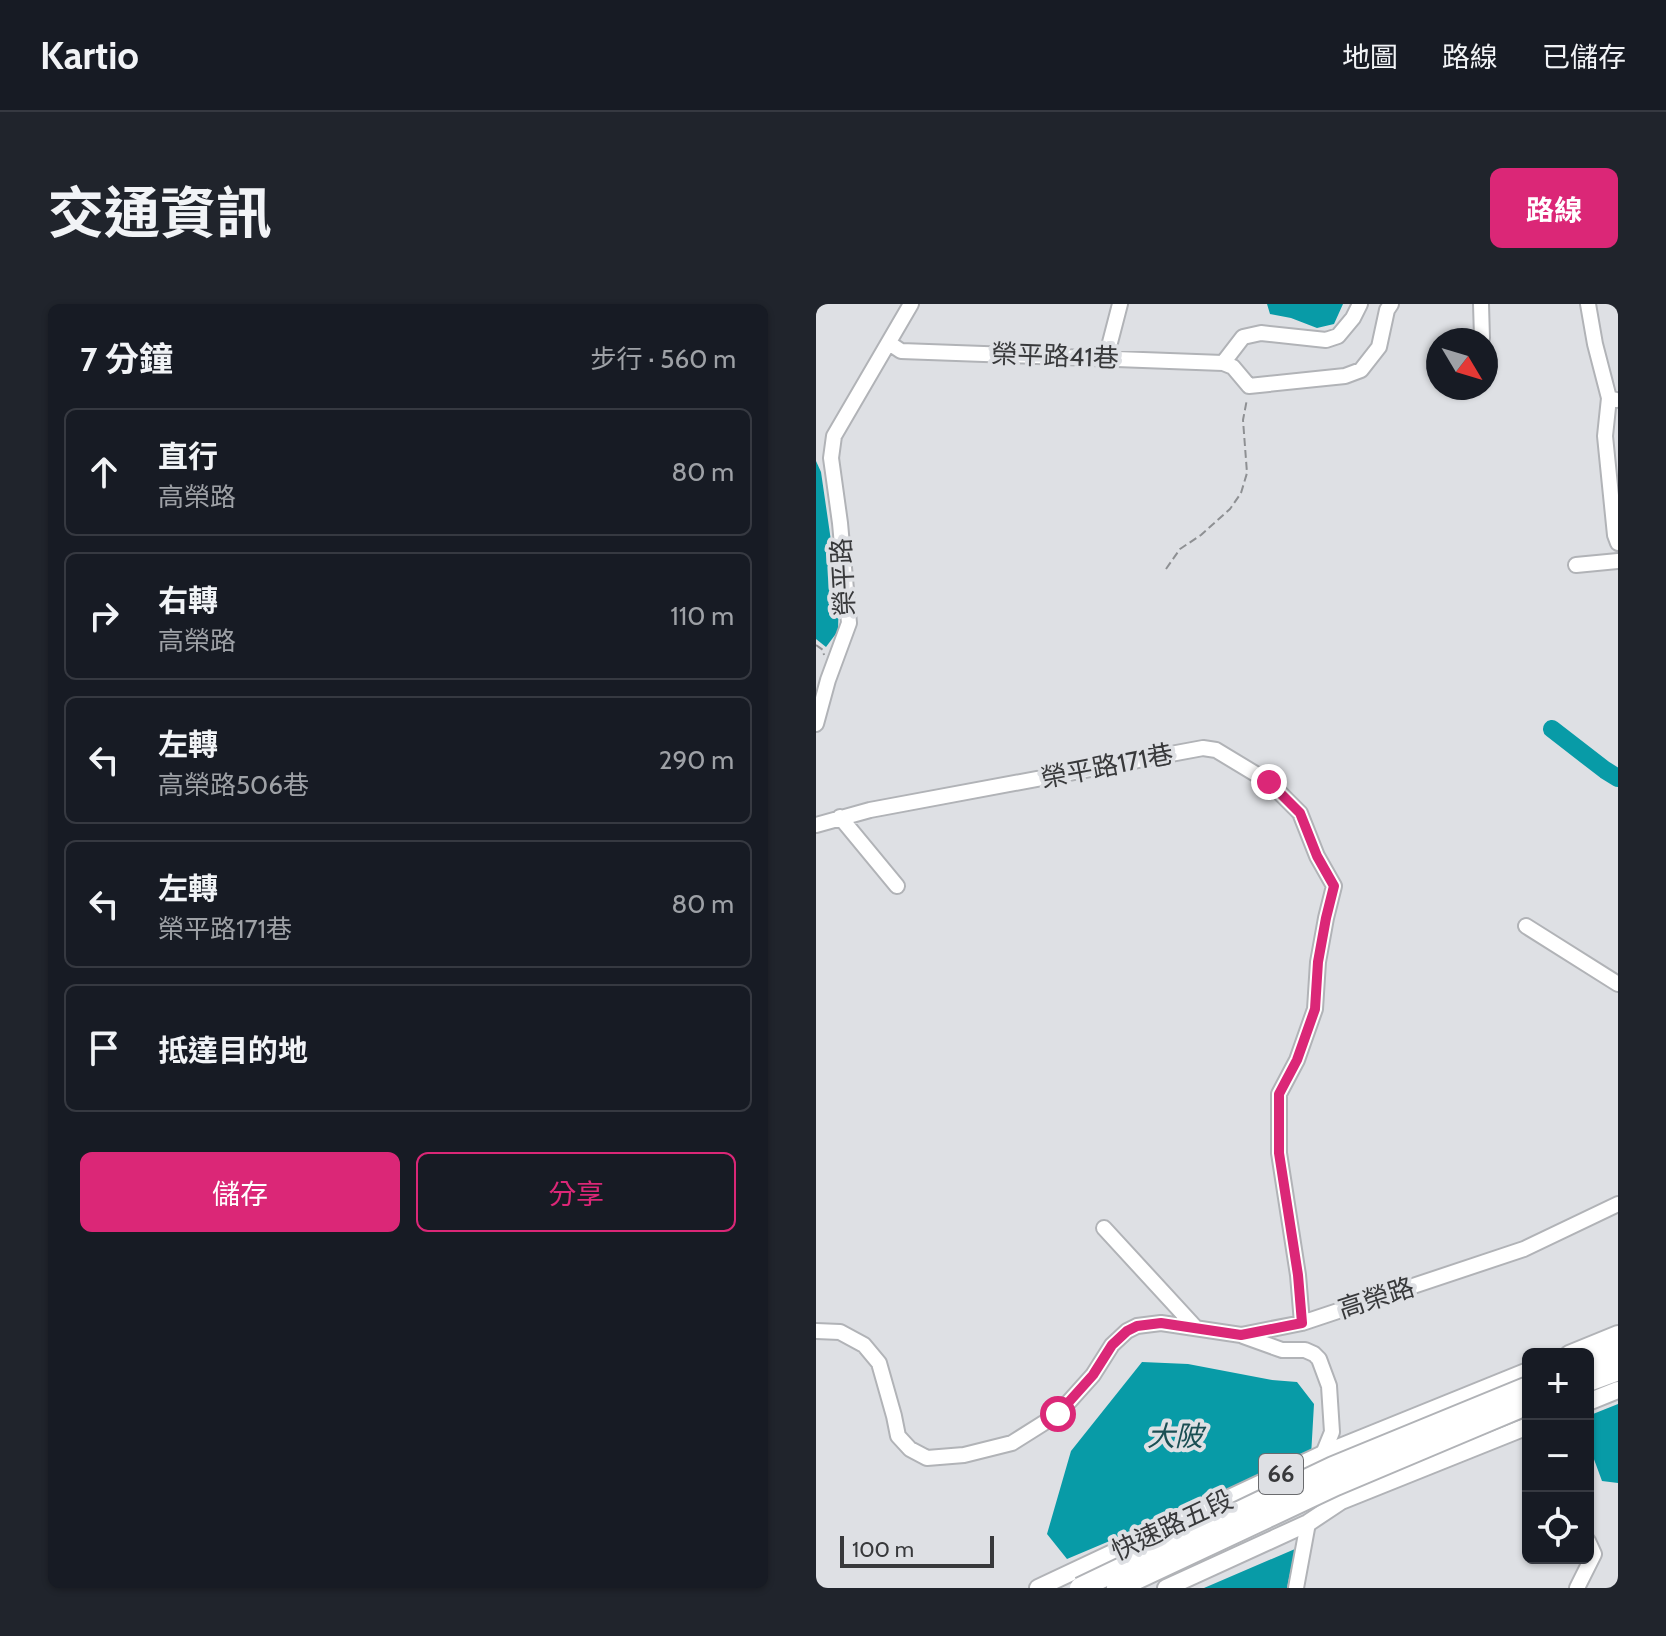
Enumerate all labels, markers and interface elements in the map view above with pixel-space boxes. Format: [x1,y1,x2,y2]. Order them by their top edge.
text: Kartio [40,32,139,79]
text: 地圖 [1342,40,1398,74]
text: 路線 [1442,40,1498,74]
text: 已儲存 [1542,40,1626,74]
button: 路線 [1490,168,1618,248]
text: 交通資訊 [48,179,272,247]
north arrow [1426,328,1498,400]
text: 7 分鐘 [80,338,173,380]
street label: 榮平路41巷 [991,338,1119,374]
text: 步行 · 560 m [590,343,736,375]
text: 直行 [158,438,218,475]
icon: ahead [82,450,126,494]
text: 80 m [671,456,734,488]
text: 高榮路 [158,481,236,513]
street label: 榮平路 [825,537,861,617]
text: 右轉 [158,582,218,619]
icon: right [82,594,126,638]
text: 110 m [670,600,734,632]
text: 高榮路 [158,625,236,657]
text: 左轉 [158,726,218,763]
icon: left [82,738,126,782]
street label: 榮平路171巷 [1038,738,1176,794]
text: 290 m [659,744,734,776]
route end [1251,764,1287,800]
text: 高榮路506巷 [158,769,309,801]
text: 左轉 [158,870,218,907]
icon: left [82,882,126,926]
text: 80 m [671,888,734,920]
text: 榮平路171巷 [158,913,292,945]
icon: arrive [82,1026,126,1070]
text: 抵達目的地 [158,1032,308,1069]
button: 儲存 [80,1152,400,1232]
button: 分享 [416,1152,736,1232]
street label: 高榮路 [1334,1271,1418,1325]
map controls [1522,1348,1594,1564]
button: + [1522,1348,1594,1420]
route start [1040,1396,1076,1432]
water label: 大陂 [1147,1419,1207,1453]
button: − [1522,1420,1594,1492]
road number: 66 [1259,1454,1303,1494]
street label: 快速路五段 [1106,1483,1238,1567]
button: locate [1522,1492,1594,1564]
scale bar [840,1532,994,1568]
text: 100 m [852,1536,914,1563]

